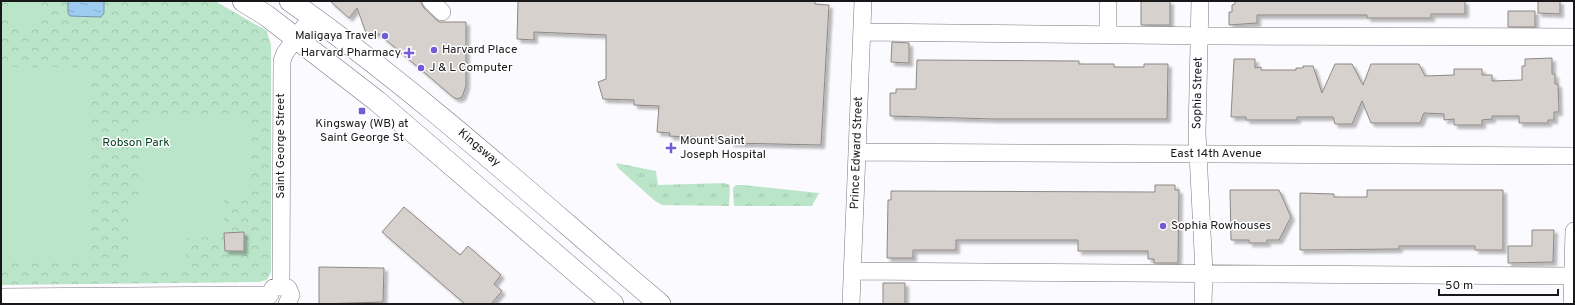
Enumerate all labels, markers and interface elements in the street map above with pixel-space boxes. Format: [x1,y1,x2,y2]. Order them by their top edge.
place label: Maligaya Travel [295,28,377,44]
marker: Maligaya Travel [380,31,390,41]
place label: Harvard Place [442,42,517,58]
place label: Harvard Pharmacy [301,45,401,61]
marker: Harvard Place [429,45,439,55]
marker: Harvard Pharmacy [404,48,414,58]
street label: Sophia Street [1189,57,1207,129]
place label: J & L Computer [429,60,513,76]
marker: J & L Computer [416,63,426,73]
street label: Saint George Street [273,93,289,199]
street label: Prince Edward Street [847,96,867,210]
marker: Kingsway (WB) at Saint George St [357,106,367,116]
place label: Kingsway (WB) at Saint George St [315,116,409,146]
street label: Kingsway [454,125,504,171]
place label: Mount Saint Joseph Hospital [680,133,766,163]
park label: Robson Park [102,135,170,151]
marker: Mount Saint Joseph Hospital [665,142,677,154]
street label: East 14th Avenue [1170,146,1262,162]
place label: Sophia Rowhouses [1171,218,1271,234]
marker: Sophia Rowhouses [1158,221,1168,231]
scale bar [1439,271,1558,297]
text: 50 m [1445,278,1473,294]

